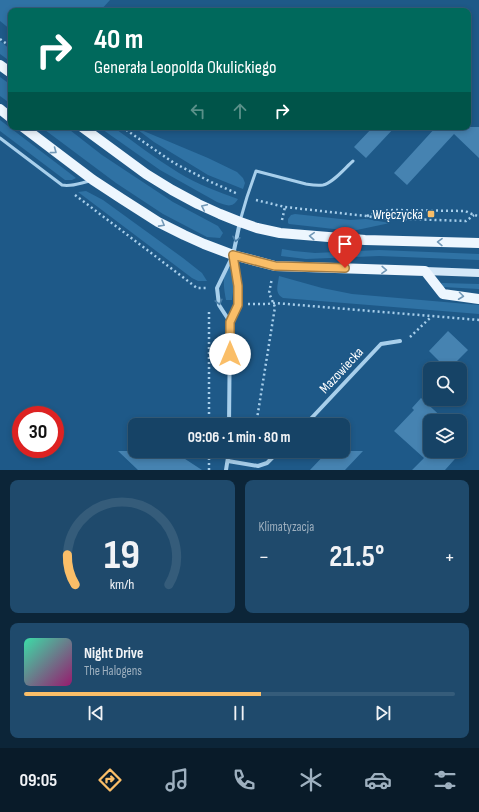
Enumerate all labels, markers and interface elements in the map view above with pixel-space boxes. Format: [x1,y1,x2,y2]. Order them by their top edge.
text: 40 m [94,23,143,56]
icon: right [28,24,80,76]
text: Generała Leopolda Okulickiego [94,57,276,78]
icon: left [187,100,209,122]
icon: ahead [229,100,251,122]
icon: right [271,100,293,122]
one-way arrow [50,146,57,153]
one-way arrow [201,204,209,212]
place label: Wręczycka [372,206,423,223]
marker: Wręczycka [426,209,436,219]
one-way arrow [158,219,165,226]
pin [328,227,362,268]
one-way arrow [309,231,315,240]
icon: arrive [334,233,356,255]
one-way arrow [233,235,241,242]
one-way arrow [437,238,443,246]
one-way arrow [381,266,387,274]
one-way arrow [458,292,464,301]
one-way arrow [215,298,223,305]
position arrow [209,333,251,375]
street label: Mazowiecka [316,344,367,397]
map controls [423,362,467,458]
button: search [423,362,467,406]
speed limit sign: 30 [12,406,64,458]
button: layers [423,414,467,458]
text: 09:06 · 1 min · 80 m [188,428,290,447]
text: Klimatyzacja [259,519,314,535]
text: 19 [104,530,140,579]
text: 21.5° [329,539,384,575]
text: − [259,544,269,571]
text: + [444,544,455,571]
text: km/h [110,575,135,592]
text: Night Drive [84,644,143,663]
text: The Halogens [84,663,142,679]
icon: previous [85,702,107,724]
icon: pause [228,702,250,724]
icon: next [372,702,394,724]
icon: directions [96,766,124,794]
icon: music [163,766,191,794]
icon: phone [230,766,258,794]
icon: climate [297,766,325,794]
icon: car [364,766,392,794]
icon: filters [431,766,459,794]
text: 09:05 [20,770,57,791]

